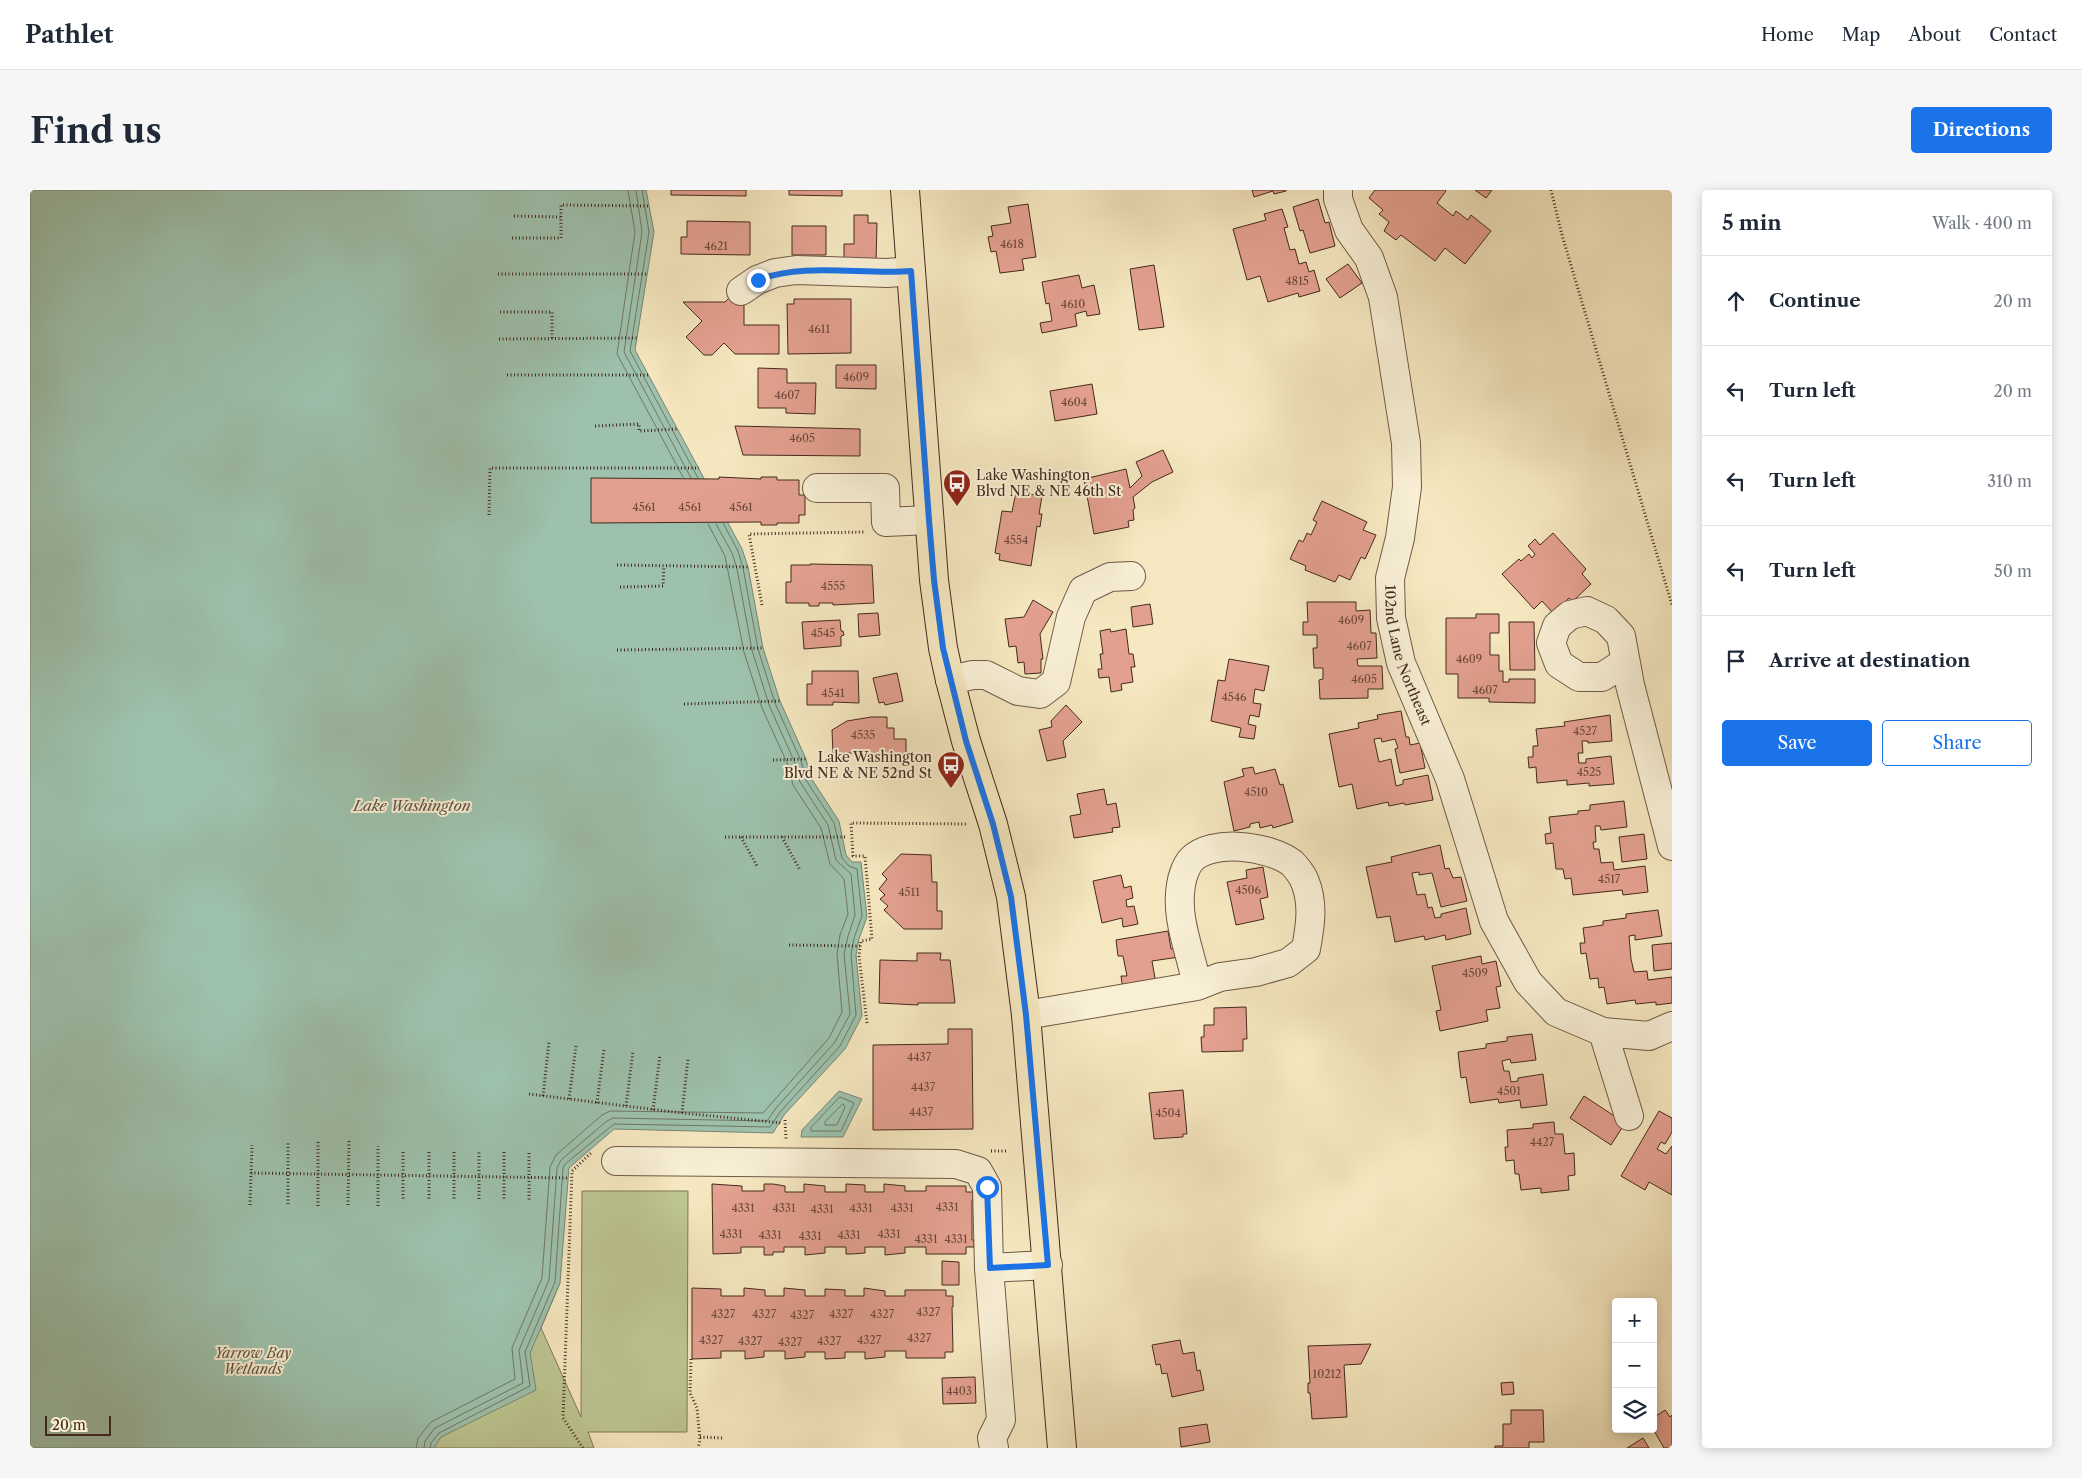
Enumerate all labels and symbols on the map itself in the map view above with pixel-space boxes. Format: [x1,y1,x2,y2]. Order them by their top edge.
house number: 4618 [1000,237,1024,251]
house number: 4621 [704,239,728,253]
route end [747,269,770,292]
house number: 4815 [1285,274,1309,288]
house number: 4610 [1061,297,1085,311]
house number: 4611 [808,322,830,336]
house number: 4609 [843,370,869,384]
house number: 4607 [774,388,800,402]
house number: 4604 [1061,395,1087,409]
house number: 4605 [789,431,815,445]
place label: Lake Washington Blvd NE & NE 46th St [976,466,1121,500]
bus stop icon: Lake Washington Blvd NE & NE 46th St [942,468,972,507]
house number: 4561 [632,500,656,514]
house number: 4561 [678,500,702,514]
house number: 4561 [729,500,753,514]
house number: 4554 [1004,533,1028,547]
house number: 4555 [821,579,845,593]
street label: 102nd Lane Northeast [1381,584,1435,728]
house number: 4609 [1338,613,1364,627]
house number: 4545 [811,626,835,640]
house number: 4607 [1346,639,1372,653]
house number: 4609 [1456,652,1482,666]
house number: 4605 [1351,672,1377,686]
house number: 4607 [1472,683,1498,697]
house number: 4541 [821,686,845,700]
house number: 4546 [1221,690,1247,704]
house number: 4527 [1573,724,1598,738]
house number: 4535 [851,728,875,742]
place label: Lake Washington Blvd NE & NE 52nd St [784,748,932,782]
bus stop icon: Lake Washington Blvd NE & NE 52nd St [936,750,966,789]
house number: 4525 [1577,765,1601,779]
house number: 4510 [1244,785,1268,799]
water label: Lake Washington [352,796,471,815]
house number: 4517 [1598,872,1621,886]
house number: 4506 [1235,883,1261,897]
house number: 4511 [898,885,920,899]
house number: 4509 [1462,966,1488,980]
house number: 4437 [907,1050,932,1064]
house number: 4437 [911,1080,936,1094]
house number: 4501 [1497,1084,1521,1098]
house number: 4437 [909,1105,934,1119]
house number: 4504 [1155,1106,1181,1120]
house number: 4427 [1530,1135,1555,1149]
route start [976,1176,999,1199]
house number: 4331 [935,1200,959,1214]
house number: 4331 [731,1201,755,1215]
house number: 4331 [772,1201,796,1215]
house number: 4331 [849,1201,873,1215]
house number: 4331 [890,1201,914,1215]
house number: 4331 [810,1202,834,1216]
house number: 4331 [719,1227,743,1241]
house number: 4331 [877,1227,901,1241]
house number: 4331 [758,1228,782,1242]
house number: 4331 [837,1228,861,1242]
house number: 4331 [798,1229,822,1243]
house number: 4331 [914,1232,938,1246]
house number: 4331 [944,1232,968,1246]
house number: 4327 [916,1305,941,1319]
house number: 4327 [711,1307,736,1321]
house number: 4327 [752,1307,777,1321]
house number: 4327 [829,1307,854,1321]
house number: 4327 [870,1307,895,1321]
house number: 4327 [790,1308,815,1322]
house number: 4327 [907,1331,932,1345]
house number: 4327 [699,1333,724,1347]
house number: 4327 [857,1333,882,1347]
house number: 4327 [738,1334,763,1348]
house number: 4327 [817,1334,842,1348]
house number: 4327 [778,1335,803,1349]
park label: Yarrow Bay Wetlands [215,1344,291,1378]
house number: 10212 [1313,1367,1341,1381]
house number: 4403 [946,1384,972,1398]
scale bar [45,1413,111,1436]

